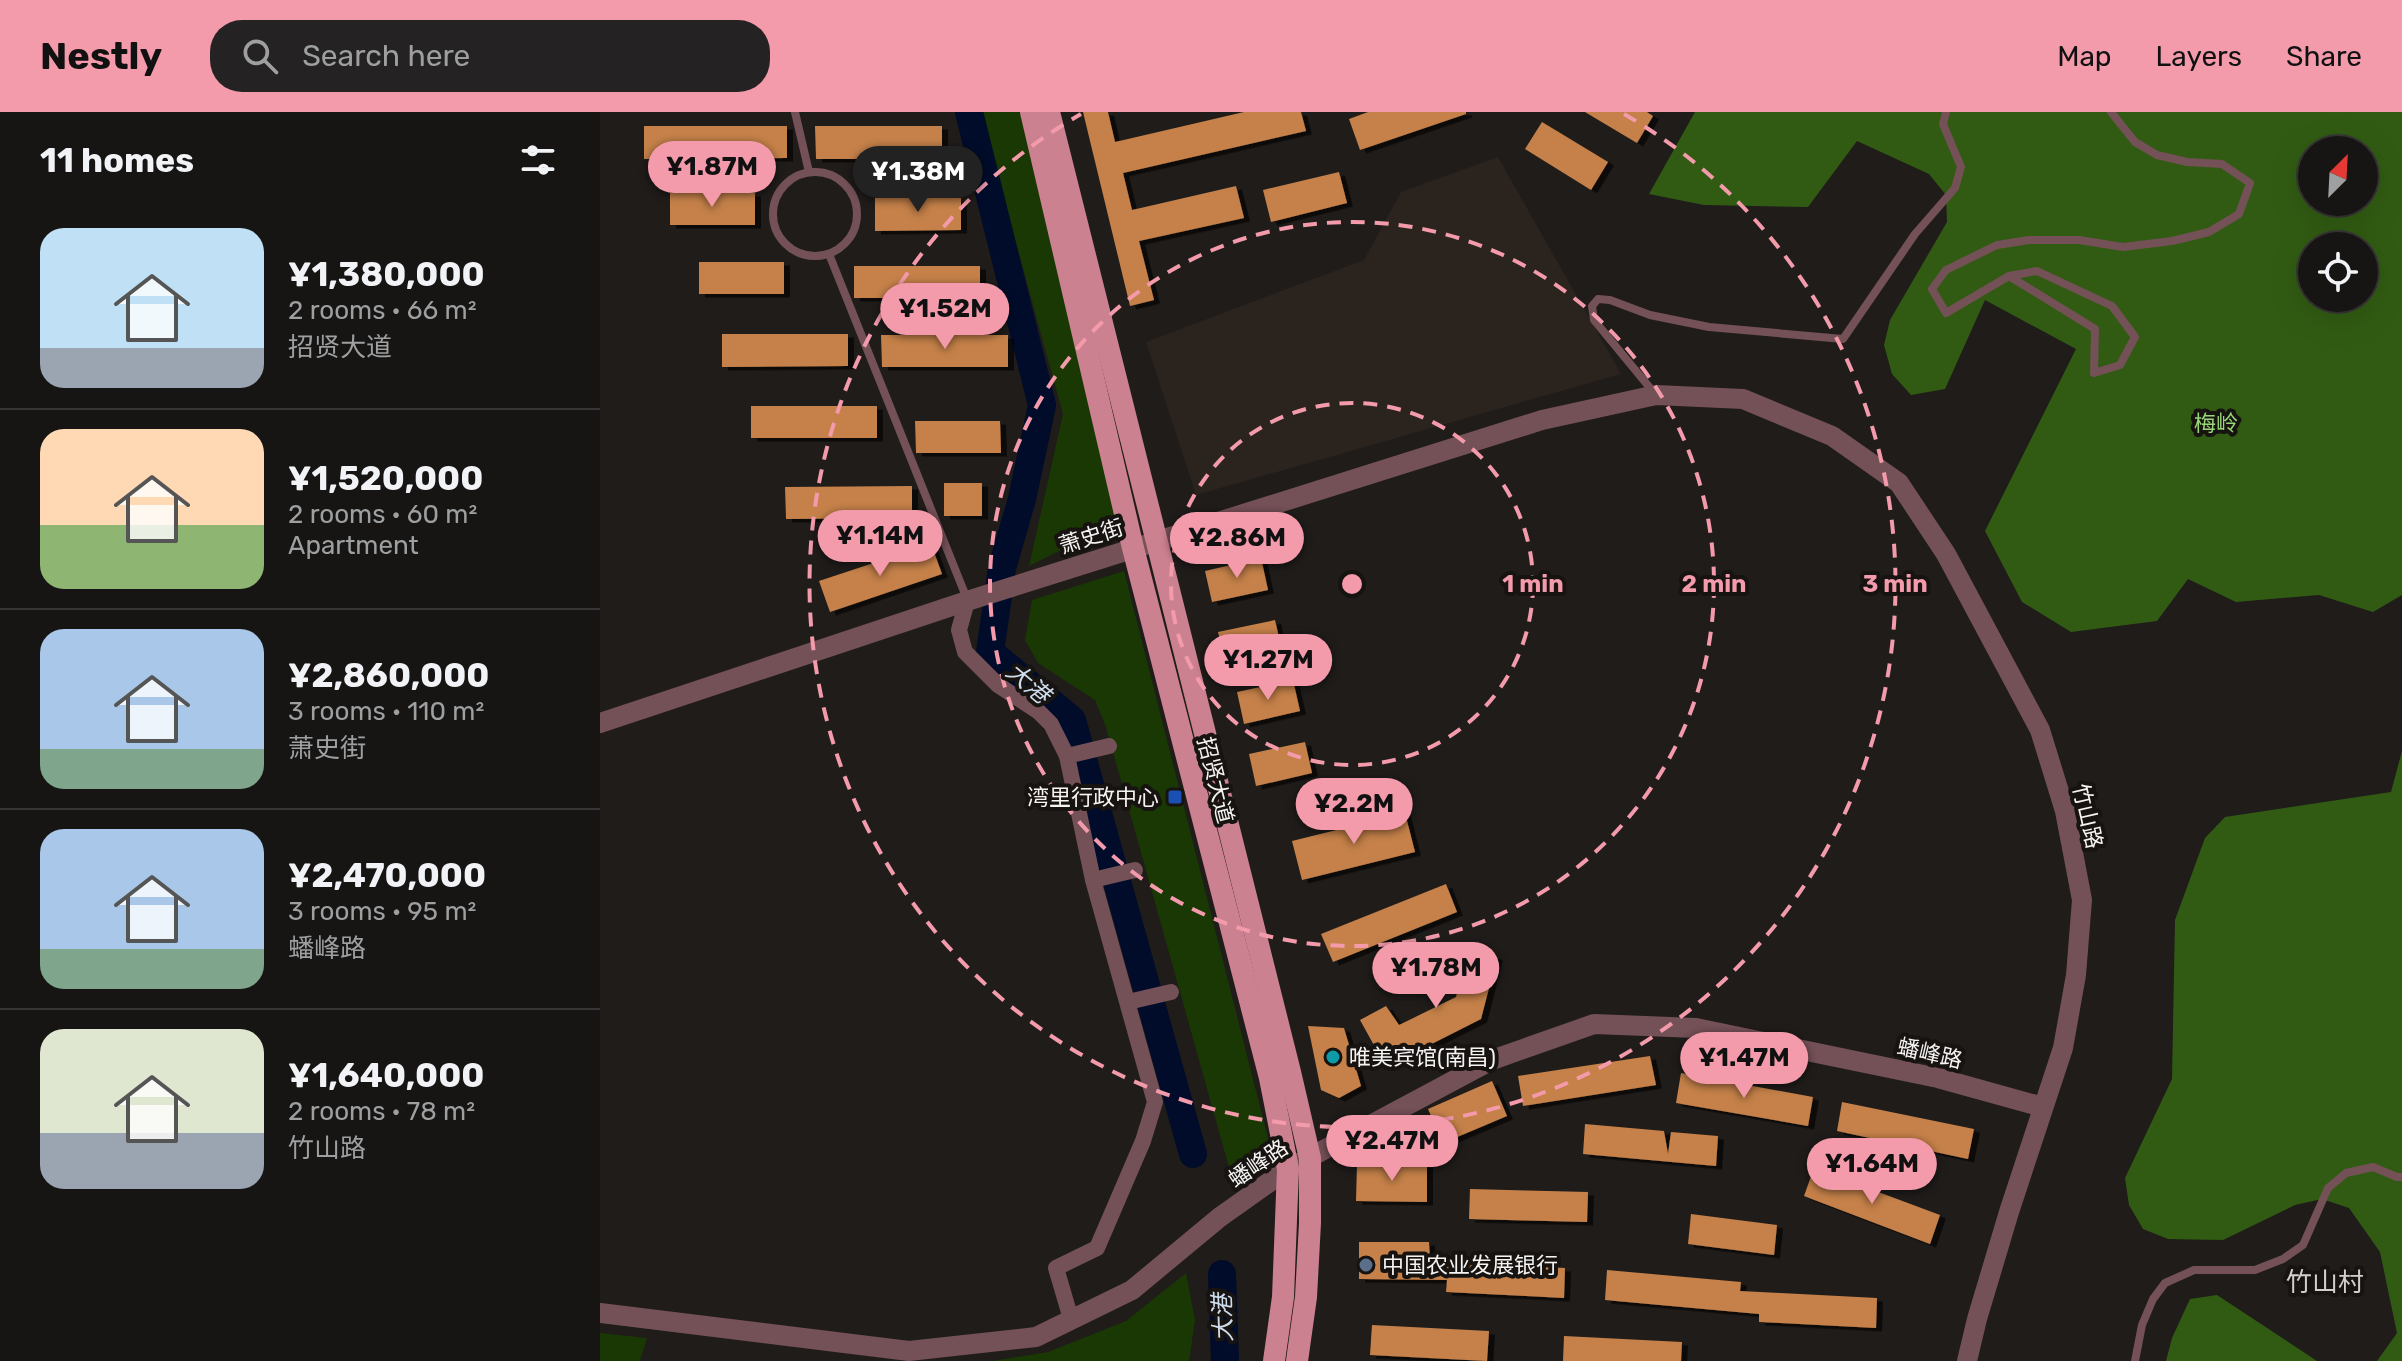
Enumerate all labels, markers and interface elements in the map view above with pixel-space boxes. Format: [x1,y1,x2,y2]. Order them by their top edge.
search box [210,20,770,92]
text: Nestly [40,33,162,79]
icon: search [238,34,282,78]
text: Search here [302,38,470,74]
text: Map [2057,40,2112,73]
text: Layers [2156,40,2242,73]
text: Share [2286,40,2362,73]
north arrow [2298,136,2378,216]
map controls [2298,136,2378,312]
icon: filters [516,138,560,182]
text: 11 homes [40,140,194,181]
pin: ¥1.87M [647,141,777,209]
pin: ¥1.38M [853,146,983,214]
text: ¥1.87M [666,151,758,182]
text: ¥1.38M [871,156,965,187]
button: locate [2298,232,2378,312]
text: ¥1,380,000 [288,254,485,295]
icon: home [104,260,200,356]
pin: ¥1.52M [880,283,1010,351]
text: ¥1.52M [898,293,992,324]
text: 2 rooms · 66 m² [288,295,477,326]
text: 招贤大道 [288,332,392,363]
park label: 梅岭 [2194,410,2238,437]
text: ¥1,520,000 [288,458,483,499]
icon: home [104,461,200,557]
text: 2 rooms · 60 m² [288,499,477,530]
pin: ¥1.14M [815,510,945,578]
pin: ¥2.86M [1172,512,1302,580]
street label: 萧史街 [1056,513,1127,560]
text: ¥1.14M [836,520,924,551]
text: ¥2.86M [1188,522,1286,553]
text: Apartment [288,530,419,561]
centre of rings [1338,570,1366,598]
text: 1 min [1502,570,1564,598]
text: 2 min [1682,570,1747,598]
text: 3 min [1862,570,1928,598]
pin: ¥1.27M [1203,634,1333,702]
text: ¥1.27M [1222,644,1314,675]
text: ¥2,860,000 [288,655,489,696]
water label: 大港 [1001,657,1058,711]
icon: home [104,661,200,757]
text: 3 rooms · 110 m² [288,696,484,727]
text: 萧史街 [288,733,366,764]
street label: 招贤大道 [1192,734,1239,826]
pin: ¥2.2M [1298,778,1410,846]
street label: 竹山路 [2067,781,2108,851]
place label: 湾里行政中心 [1027,784,1159,811]
marker: 湾里行政中心 [1166,788,1184,806]
text: ¥2.2M [1314,788,1394,819]
text: ¥2,470,000 [288,855,486,896]
icon: home [104,861,200,957]
text: 3 rooms · 95 m² [288,896,476,927]
text: 蟠峰路 [288,933,366,964]
pin: ¥1.78M [1371,942,1501,1010]
text: ¥1.78M [1390,952,1482,983]
pin: ¥1.47M [1679,1032,1809,1100]
street label: 蟠峰路 [1895,1033,1965,1074]
text: ¥1.47M [1698,1042,1790,1073]
place label: 唯美宾馆(南昌) [1349,1044,1496,1071]
marker: 唯美宾馆(南昌) [1324,1048,1342,1066]
text: ¥1,640,000 [288,1055,484,1096]
icon: home [104,1061,200,1157]
text: 2 rooms · 78 m² [288,1096,475,1127]
pin: ¥2.47M [1327,1115,1457,1183]
text: ¥2.47M [1344,1125,1440,1156]
text: 竹山路 [288,1133,366,1164]
street label: 蟠峰路 [1223,1134,1293,1193]
pin: ¥1.64M [1807,1138,1937,1206]
text: ¥1.64M [1825,1148,1919,1179]
place label: 中国农业发展银行 [1382,1252,1558,1279]
marker: 中国农业发展银行 [1357,1256,1375,1274]
district label: 竹山村 [2286,1267,2364,1298]
water label: 大港 [1208,1291,1238,1342]

